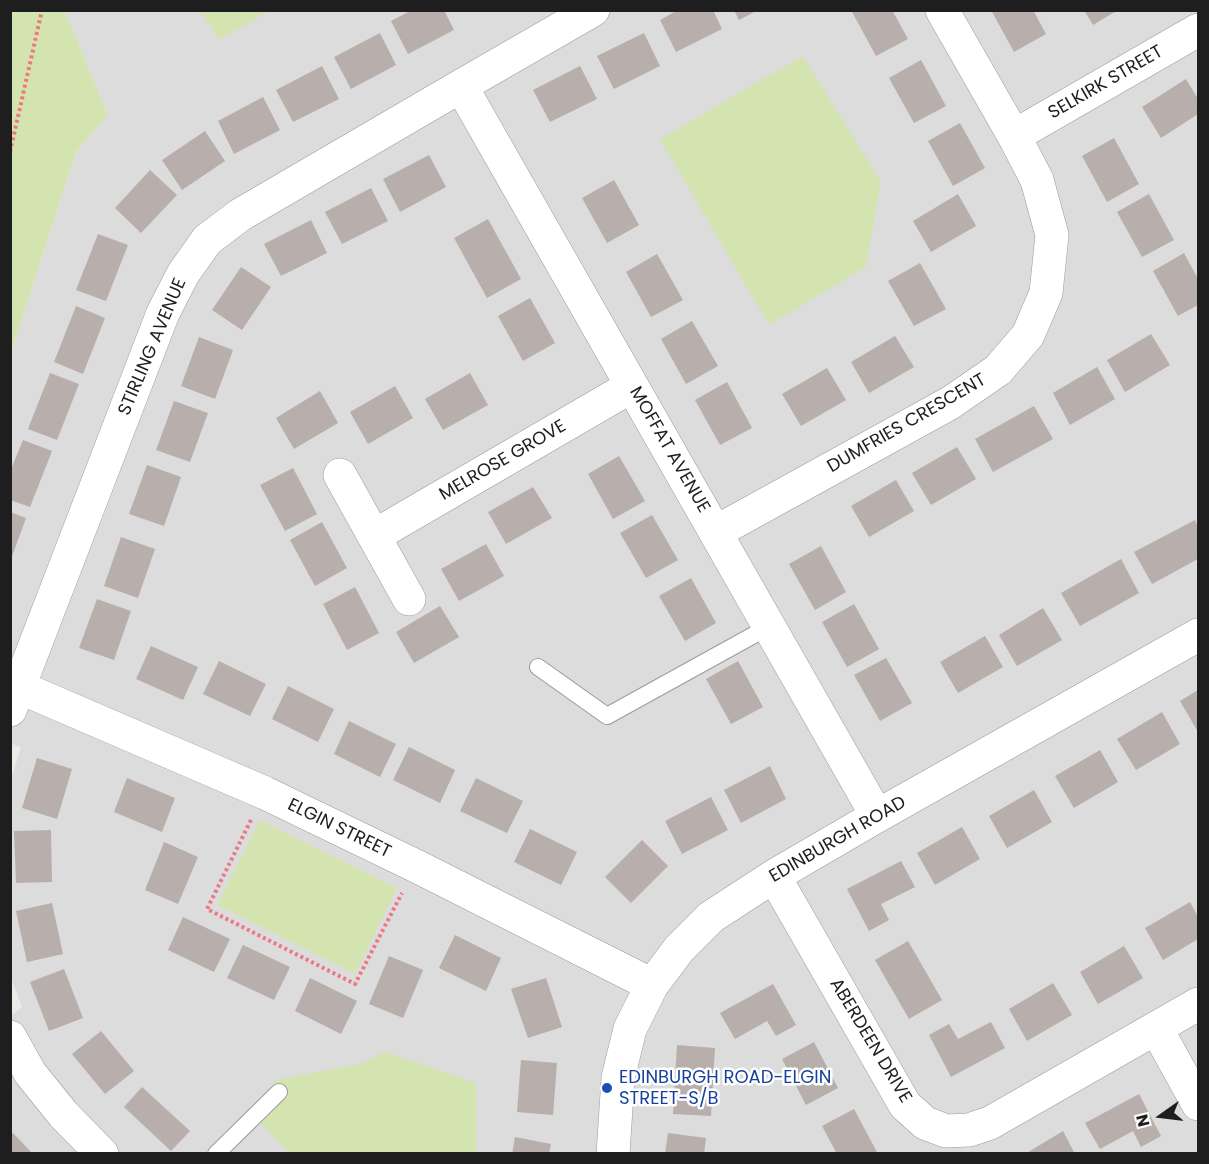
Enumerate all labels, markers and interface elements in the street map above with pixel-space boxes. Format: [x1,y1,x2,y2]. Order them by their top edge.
street label: SELKIRK STREET [1045,41,1167,125]
street label: STIRLING AVENUE [114,275,192,419]
street label: DUMFRIES CRESCENT [824,370,990,478]
street label: MOFFAT AVENUE [624,383,714,517]
street label: MELROSE GROVE [436,416,570,506]
street label: EDINBURGH ROAD [766,792,910,888]
street label: ELGIN STREET [284,795,394,863]
street label: ABERDEEN DRIVE [824,975,916,1107]
place label: EDINBURGH ROAD-ELGIN STREET-S/B [619,1067,831,1110]
marker: EDINBURGH ROAD-ELGIN STREET-S/B [600,1081,614,1095]
north arrow [1131,1086,1191,1146]
text: N [1130,1112,1156,1129]

